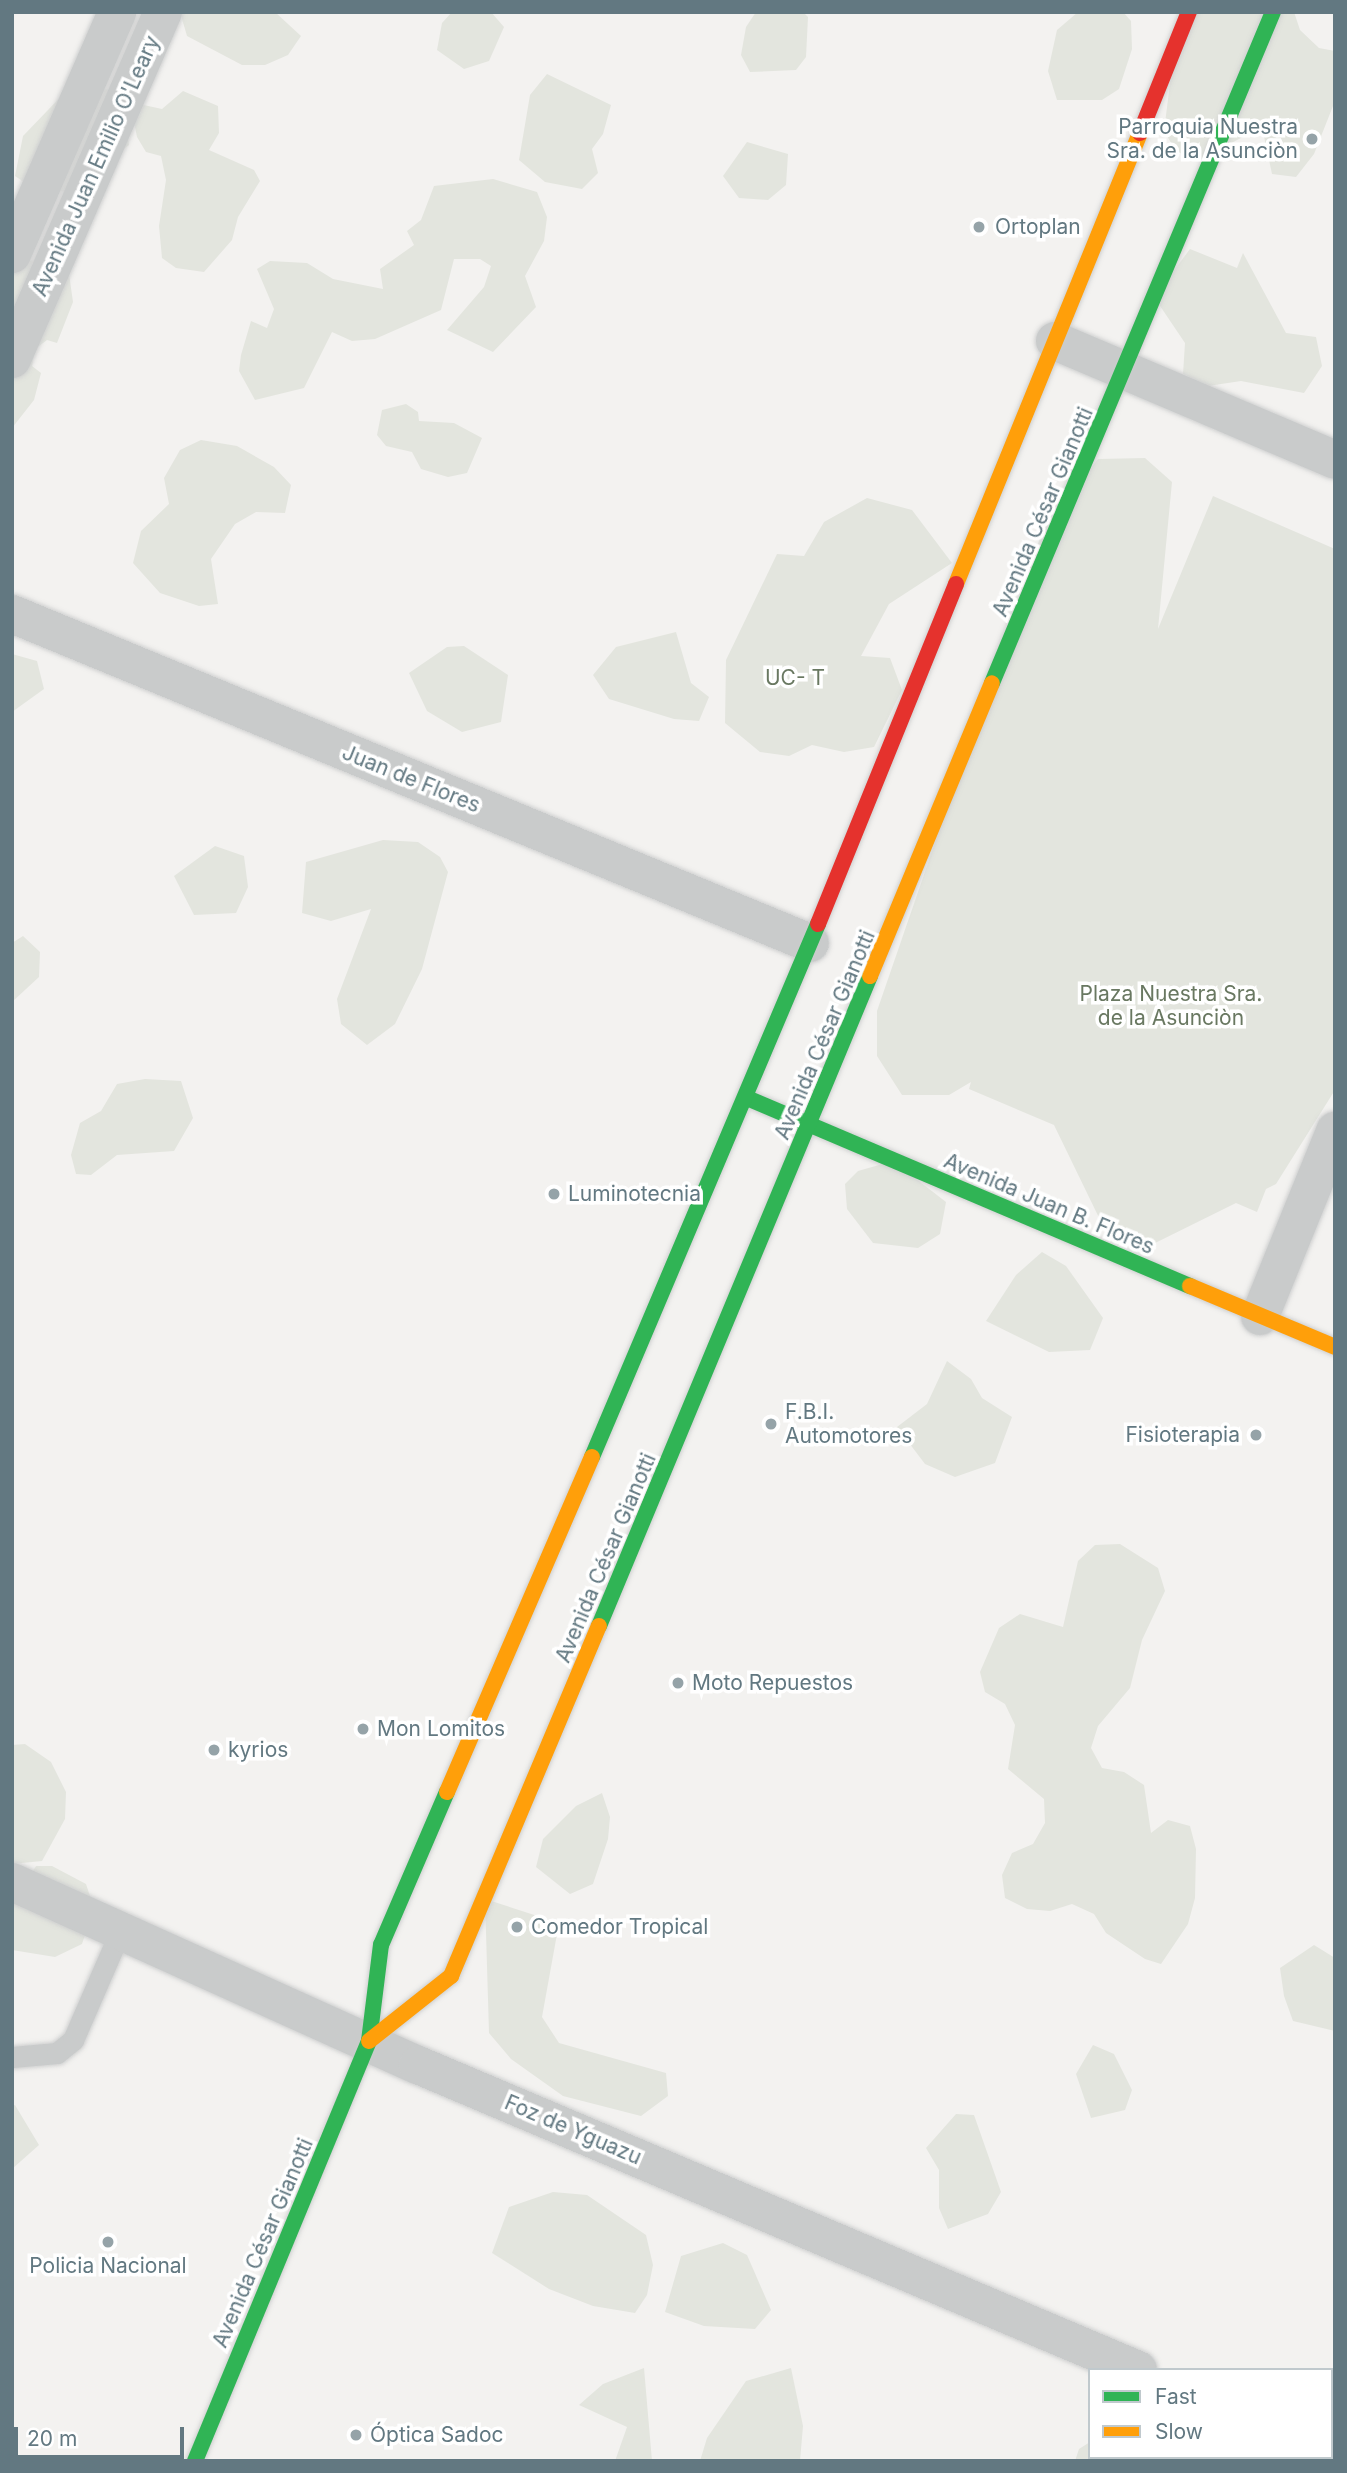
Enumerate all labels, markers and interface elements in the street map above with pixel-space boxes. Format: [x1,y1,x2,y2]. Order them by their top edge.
street label: Avenida Juan Emilio O'Leary [27,32,165,300]
place label: Parroquia Nuestra Sra. de la Asunciòn [1107,114,1298,164]
marker: Parroquia Nuestra Sra. de la Asunciòn [1304,131,1320,147]
place label: Ortoplan [995,214,1081,240]
marker: Ortoplan [969,217,989,237]
street label: Avenida César Gianotti [987,404,1099,620]
park label: UC- T [765,665,825,691]
street label: Juan de Flores [338,740,484,818]
street label: Avenida César Gianotti [769,927,881,1143]
park label: Plaza Nuestra Sra. de la Asunciòn [1080,981,1262,1031]
street label: Avenida Juan B. Flores [940,1148,1158,1260]
place label: Luminotecnia [568,1181,701,1207]
marker: Luminotecnia [546,1186,562,1202]
place label: F.B.I. Automotores [785,1399,912,1449]
marker: F.B.I. Automotores [763,1416,779,1432]
place label: Fisioterapia [1125,1422,1240,1448]
marker: Fisioterapia [1246,1425,1266,1445]
street label: Avenida César Gianotti [550,1450,662,1666]
place label: Moto Repuestos [692,1670,853,1696]
marker: Moto Repuestos [670,1675,686,1691]
place label: Mon Lomitos [377,1716,505,1742]
marker: Mon Lomitos [355,1721,371,1737]
place label: kyrios [228,1737,288,1763]
marker: kyrios [206,1742,222,1758]
place label: Comedor Tropical [531,1914,708,1940]
marker: Comedor Tropical [509,1919,525,1935]
street label: Foz de Yguazu [501,2090,645,2170]
street label: Avenida César Gianotti [207,2135,319,2351]
marker: Policia Nacional [100,2234,116,2250]
place label: Policia Nacional [29,2253,187,2279]
legend [1088,2368,1333,2459]
text: Fast [1155,2384,1197,2409]
scale bar [18,2414,187,2458]
text: Slow [1155,2419,1203,2444]
place label: Óptica Sadoc [370,2422,503,2448]
text: 20 m [27,2426,77,2451]
marker: Óptica Sadoc [348,2427,364,2443]

